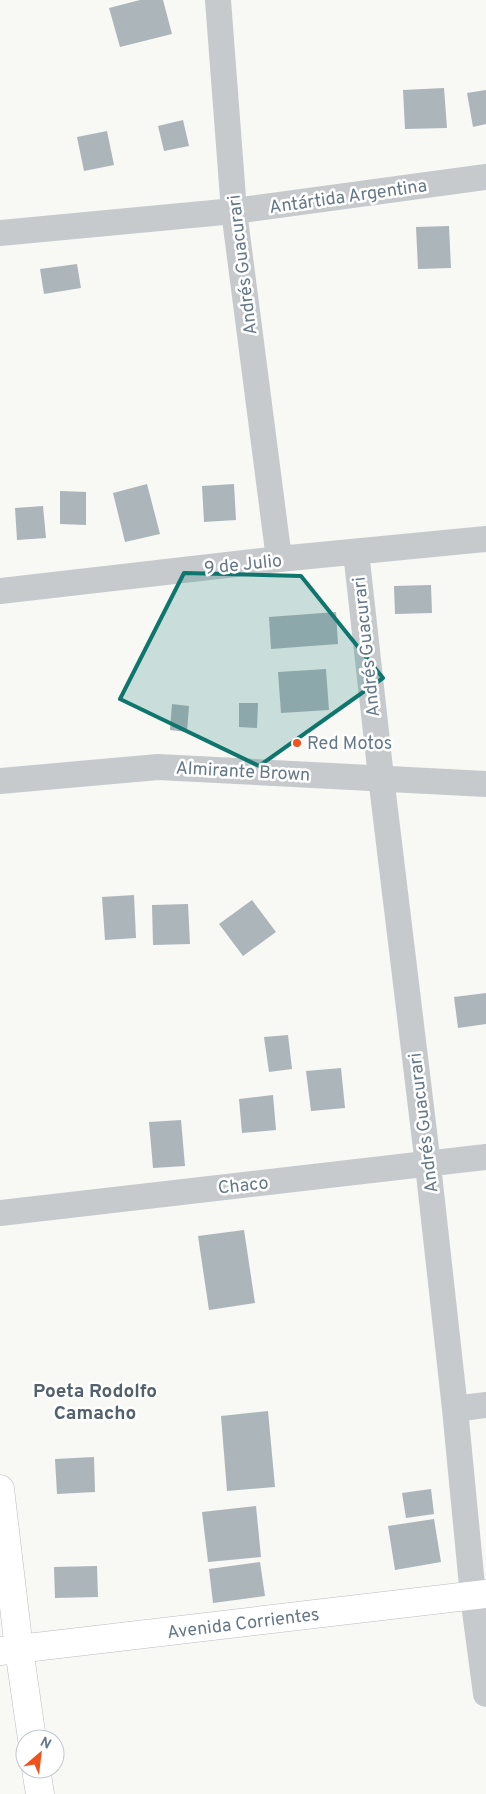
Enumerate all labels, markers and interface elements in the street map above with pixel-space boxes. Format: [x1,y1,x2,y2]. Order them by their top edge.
street label: Antártida Argentina [268,175,429,220]
street label: Andrés Guacurari [223,193,263,336]
street label: 9 de Julio [203,550,283,581]
street label: Andrés Guacurari [349,576,386,718]
place label: Red Motos [307,733,392,756]
marker: Red Motos [291,737,303,749]
street label: Almirante Brown [175,757,311,788]
street label: Andrés Guacurari [404,1051,444,1194]
street label: Chaco [217,1172,270,1201]
district label: Poeta Rodolfo Camacho [33,1380,157,1426]
street label: Avenida Corrientes [166,1604,321,1645]
north arrow [15,1729,65,1779]
text: N [37,1734,54,1754]

